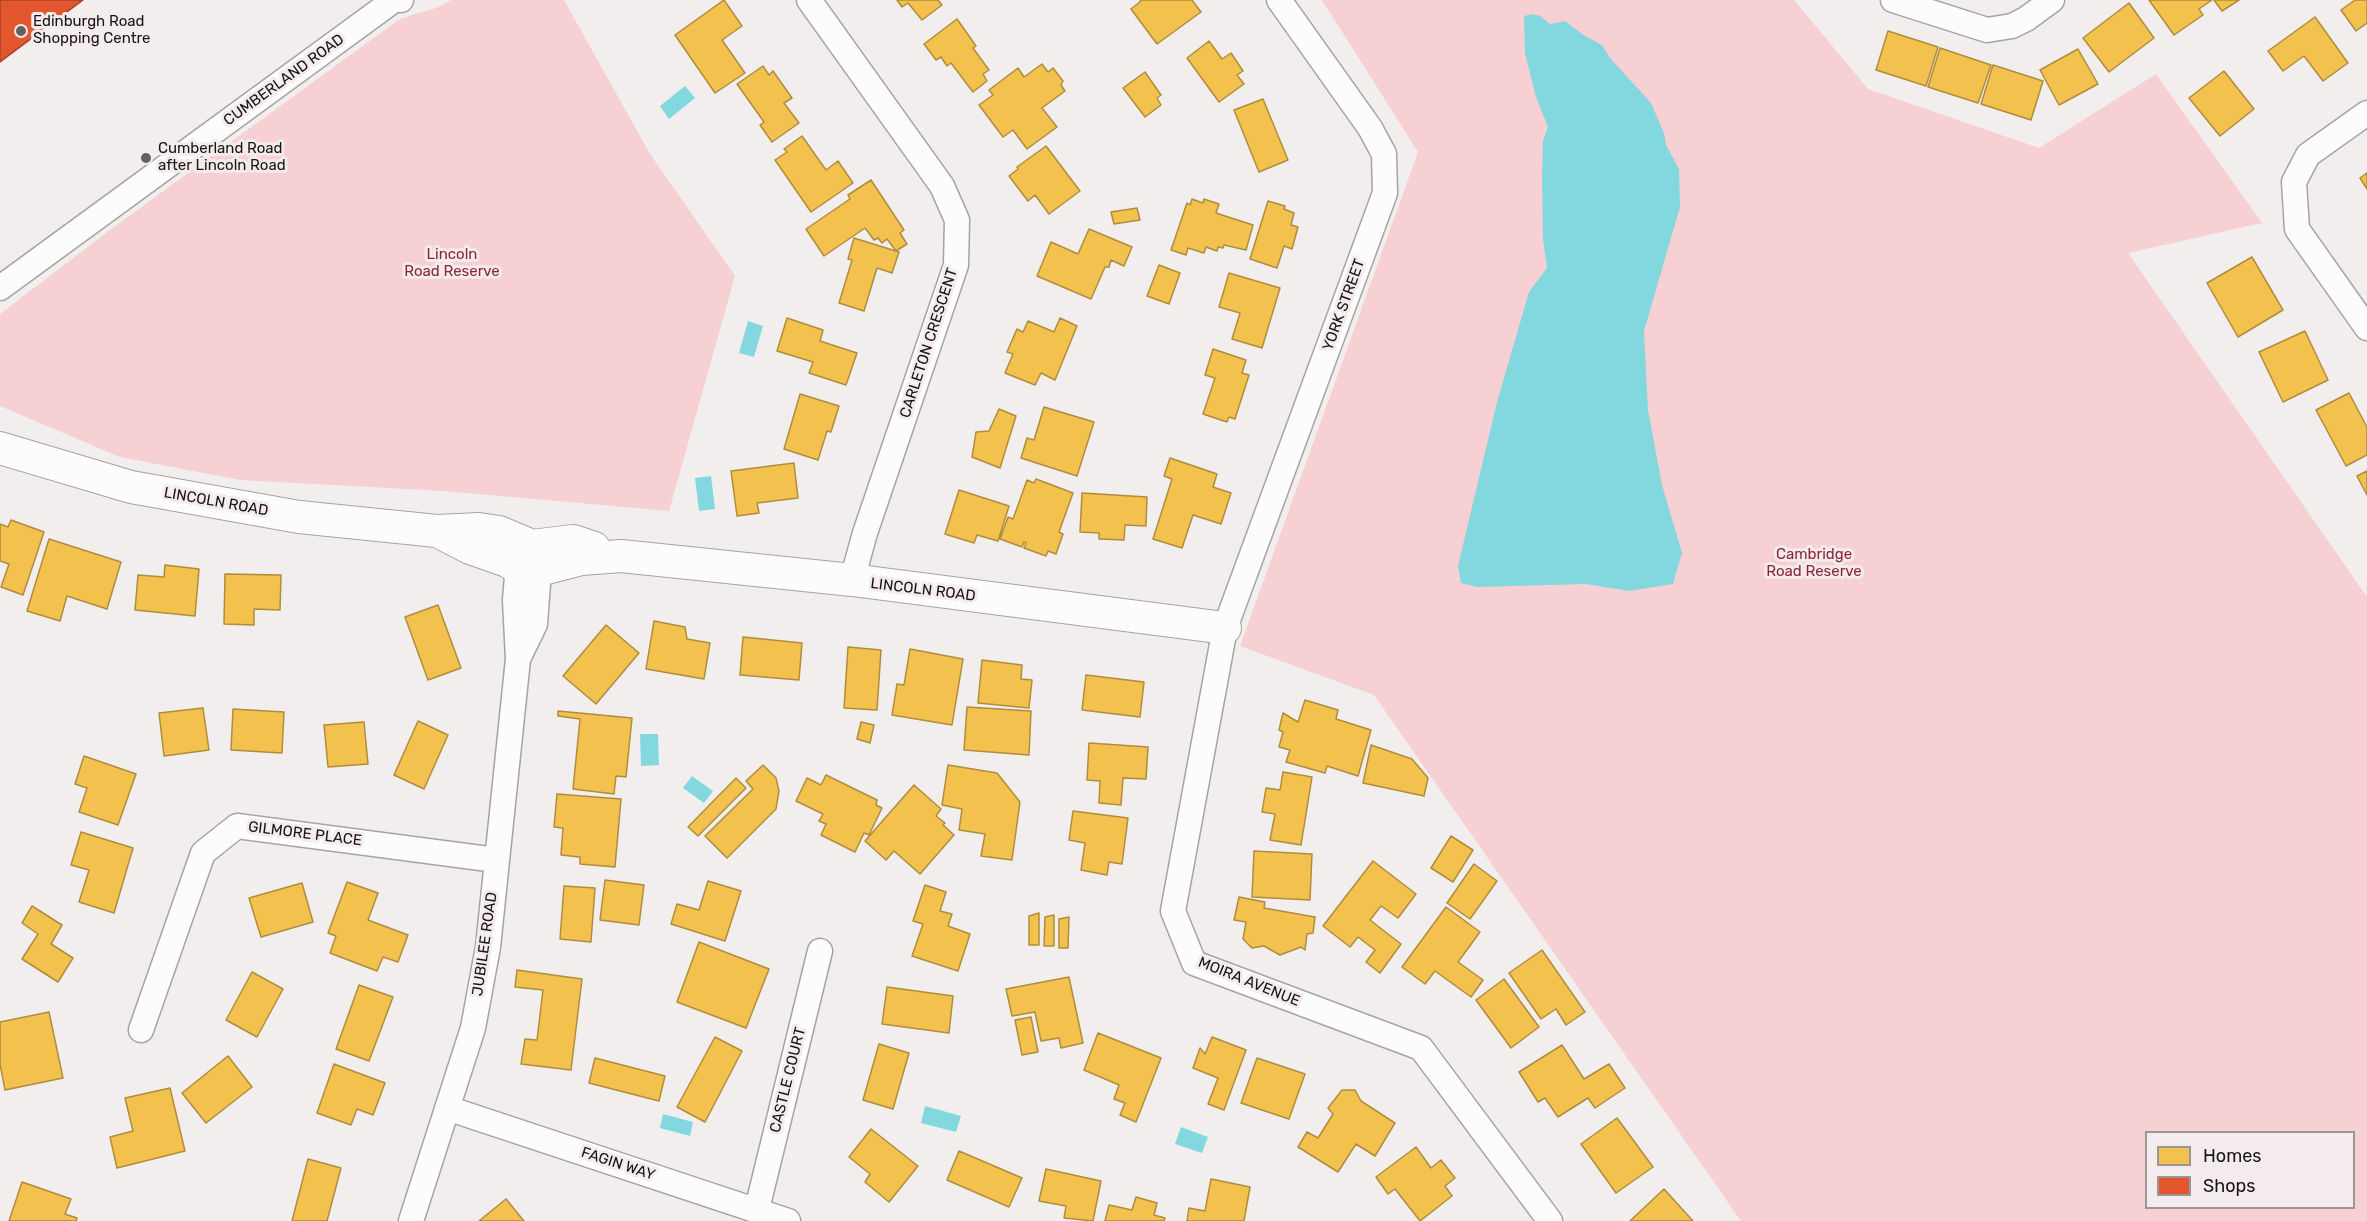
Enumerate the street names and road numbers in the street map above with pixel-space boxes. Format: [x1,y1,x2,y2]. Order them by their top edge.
street label: CUMBERLAND ROAD [220,30,348,130]
street label: YORK STREET [1319,257,1369,353]
street label: CARLETON CRESCENT [896,266,962,420]
street label: LINCOLN ROAD [162,484,270,520]
street label: LINCOLN ROAD [869,575,977,605]
street label: GILMORE PLACE [247,818,363,850]
street label: JUBILEE ROAD [469,891,501,997]
street label: MOIRA AVENUE [1196,953,1302,1011]
street label: CASTLE COURT [766,1025,810,1135]
street label: FAGIN WAY [579,1144,657,1184]

